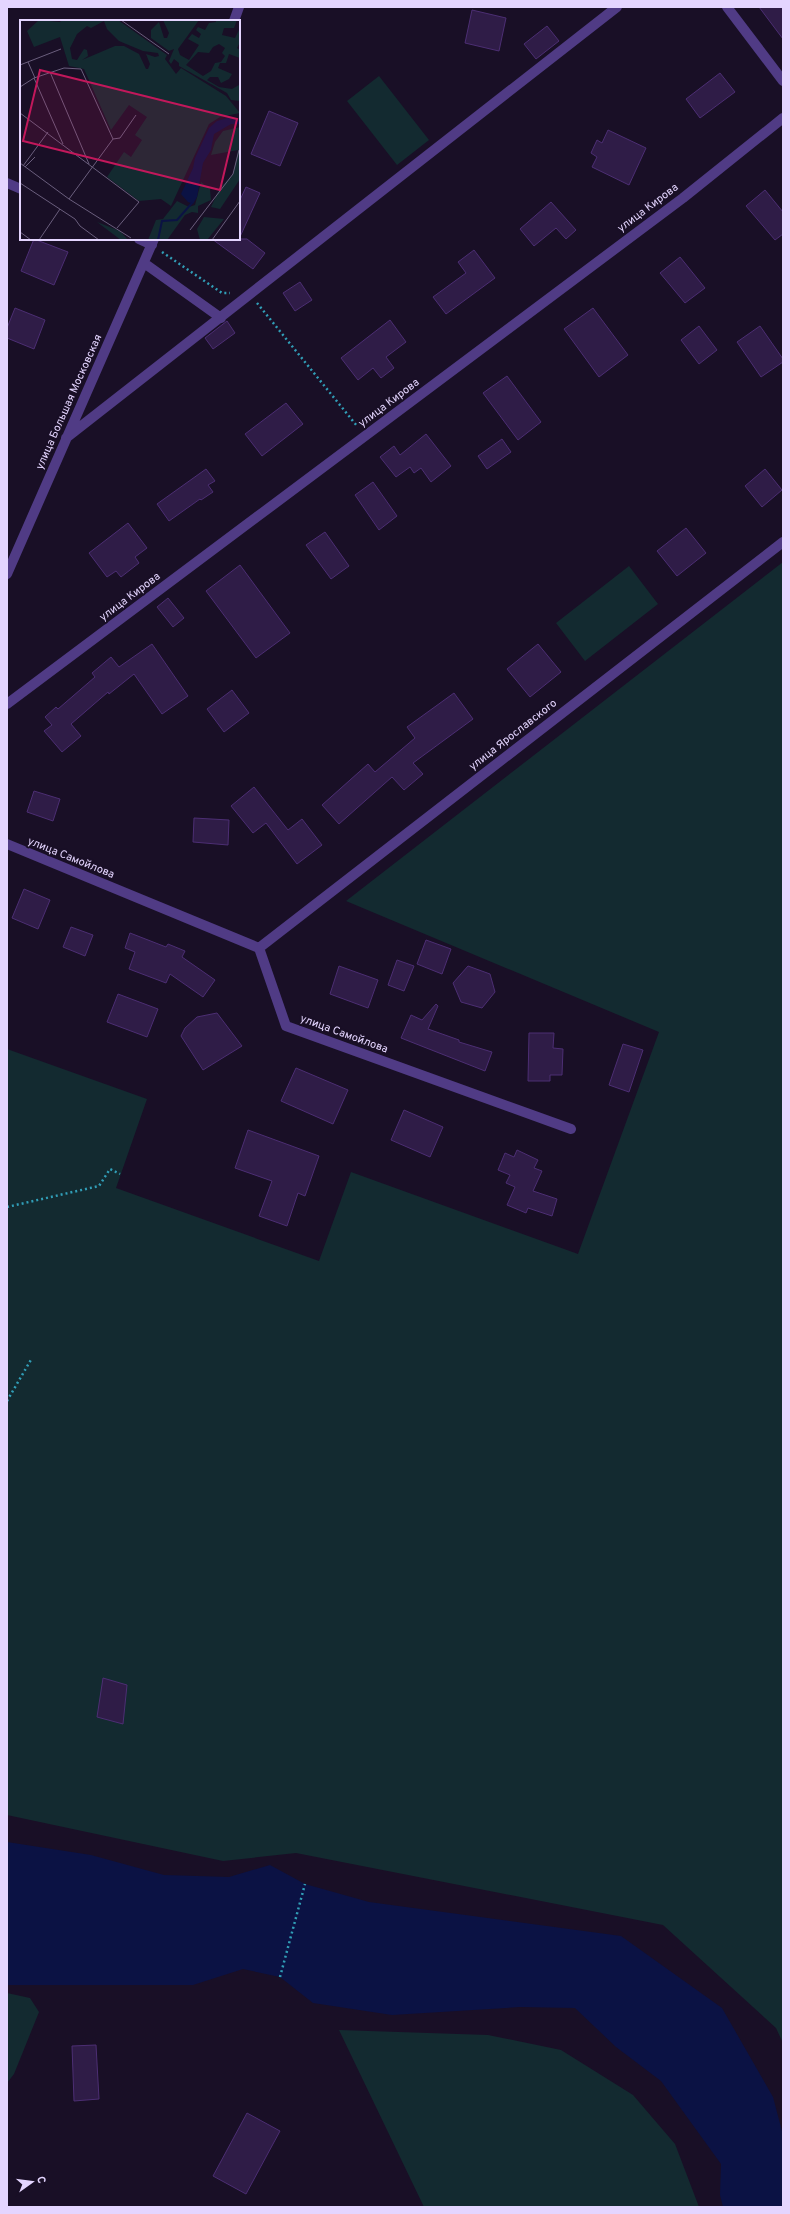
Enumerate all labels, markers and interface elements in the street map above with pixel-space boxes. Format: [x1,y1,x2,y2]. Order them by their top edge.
inset map [20,20,240,240]
street label: улица Кирова [615,180,681,235]
street label: улица Большая Московская [33,332,105,472]
street label: улица Кирова [356,375,422,430]
street label: улица Кирова [97,569,163,624]
street label: улица Ярославского [466,696,560,774]
street label: улица Самойлова [26,834,117,882]
street label: улица Самойлова [298,1012,390,1056]
north arrow [12,2162,52,2202]
text: С [33,2175,48,2185]

